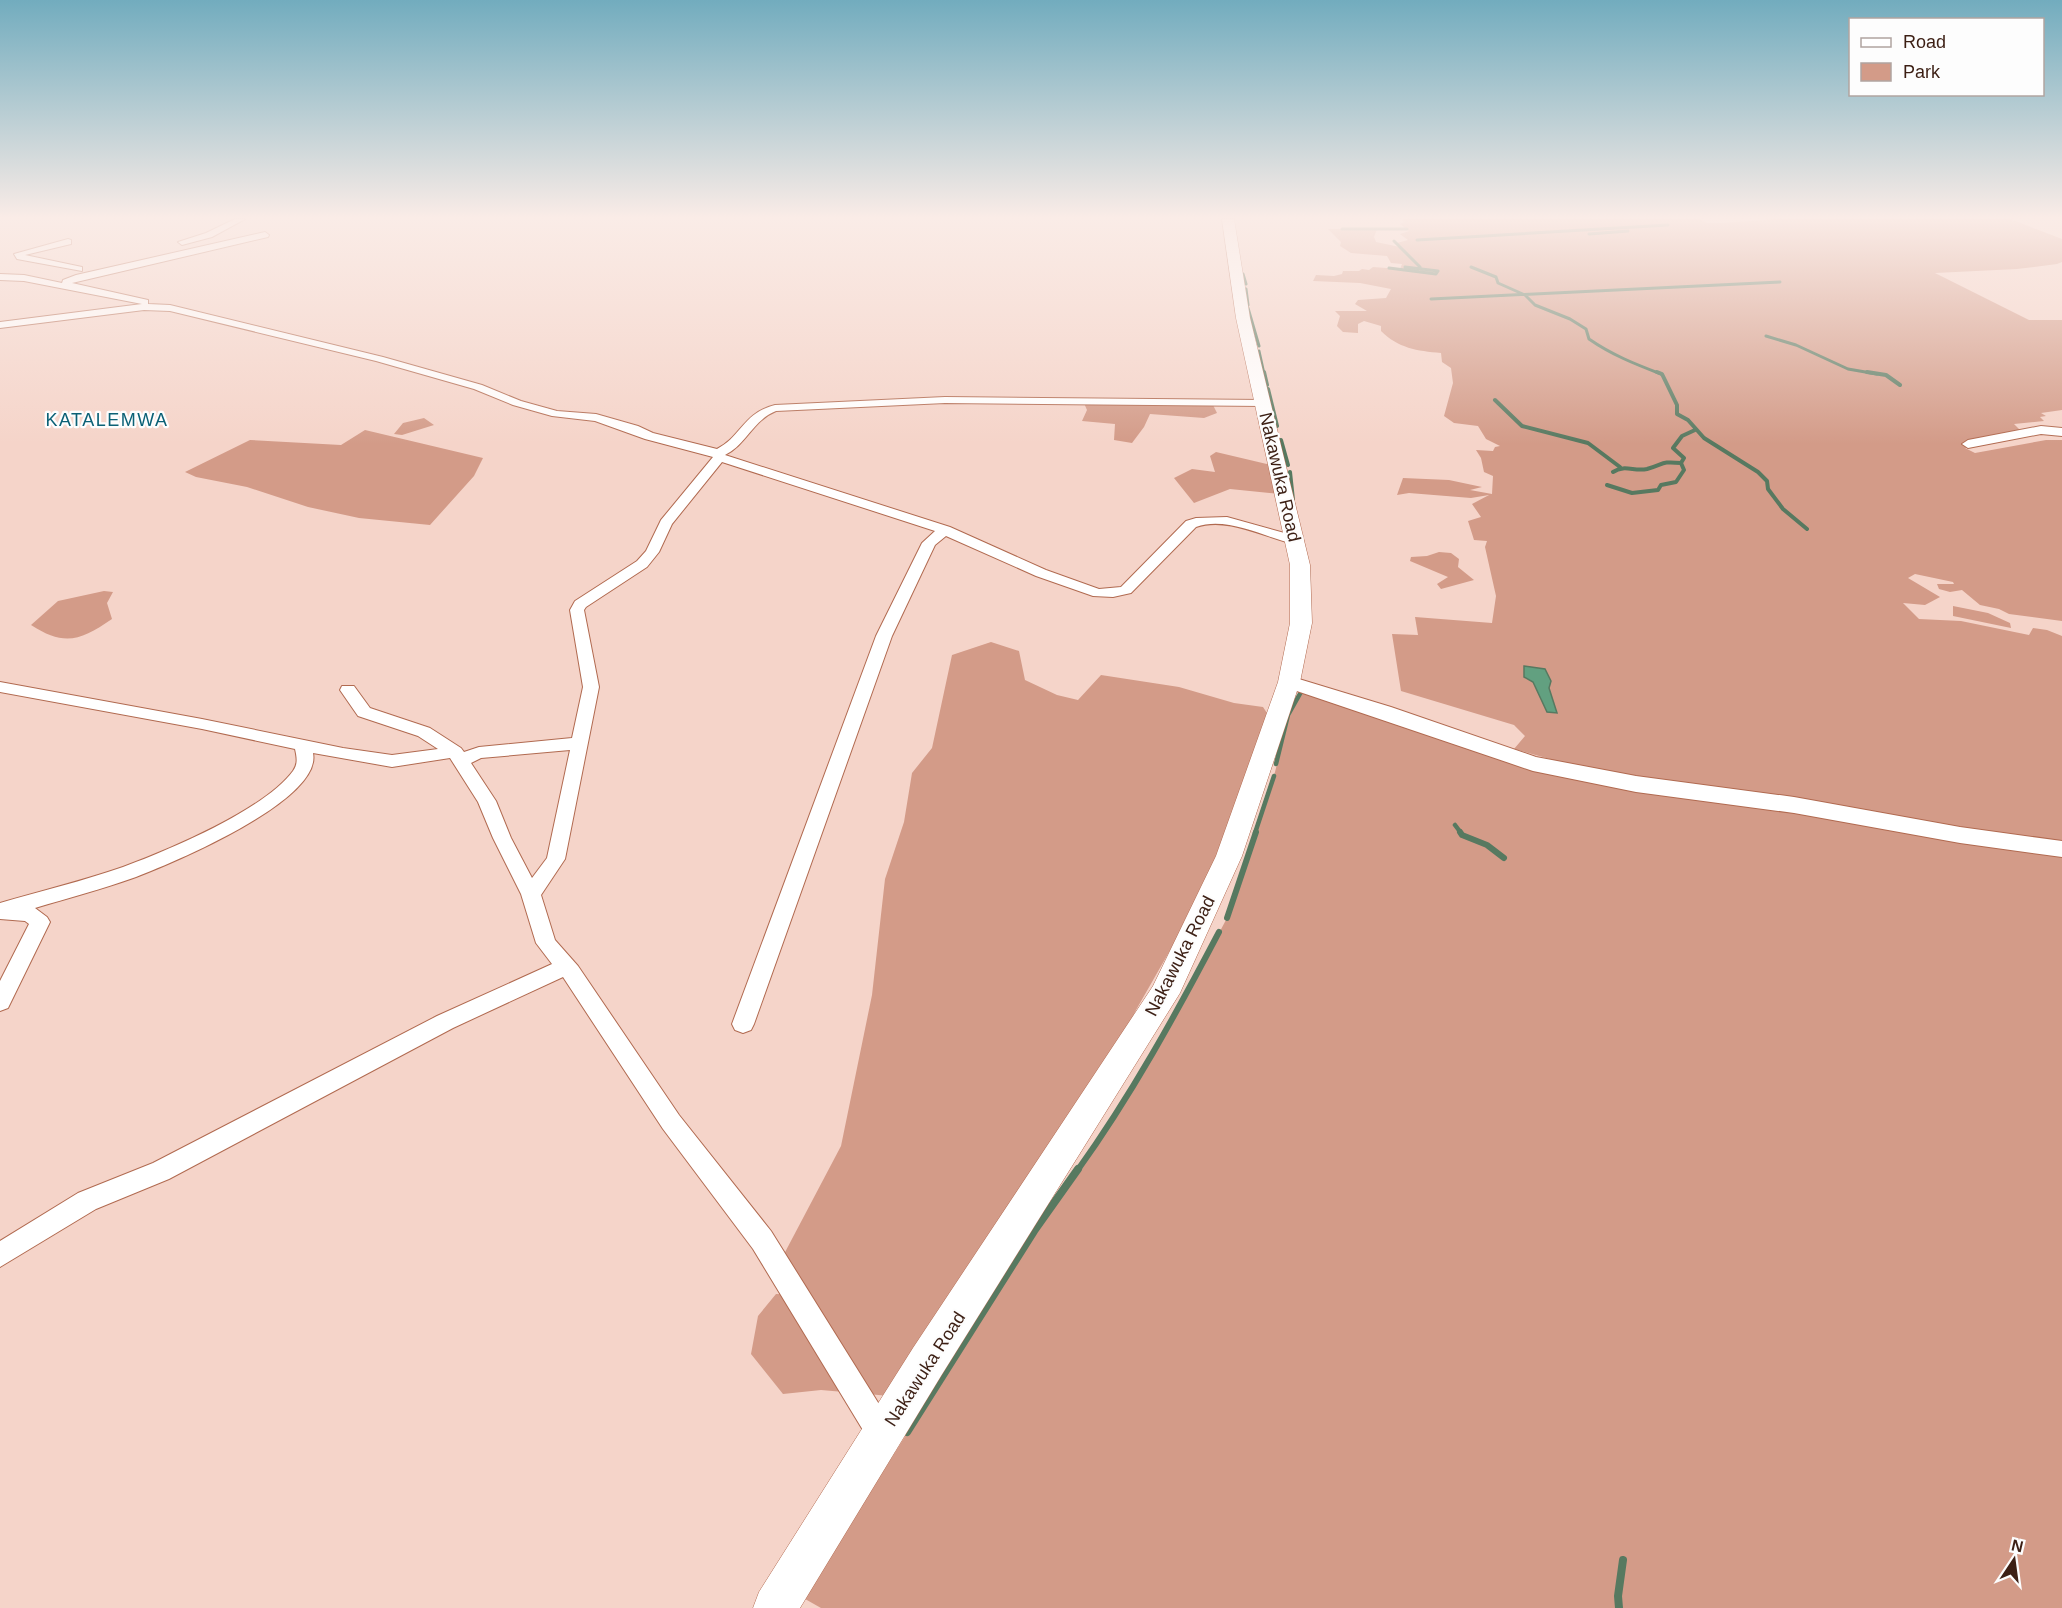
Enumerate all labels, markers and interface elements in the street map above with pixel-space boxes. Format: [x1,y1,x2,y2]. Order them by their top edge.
legend [1849,18,2044,96]
text: Road [1903,32,1946,52]
text: Park [1903,62,1941,82]
district label: KATALEMWA [45,410,169,430]
street label: Nakawuka Road [1255,410,1305,544]
street label: Nakawuka Road [1141,893,1219,1019]
street label: Nakawuka Road [881,1308,969,1430]
north arrow [1984,1530,2044,1590]
text: N [2010,1536,2025,1555]

